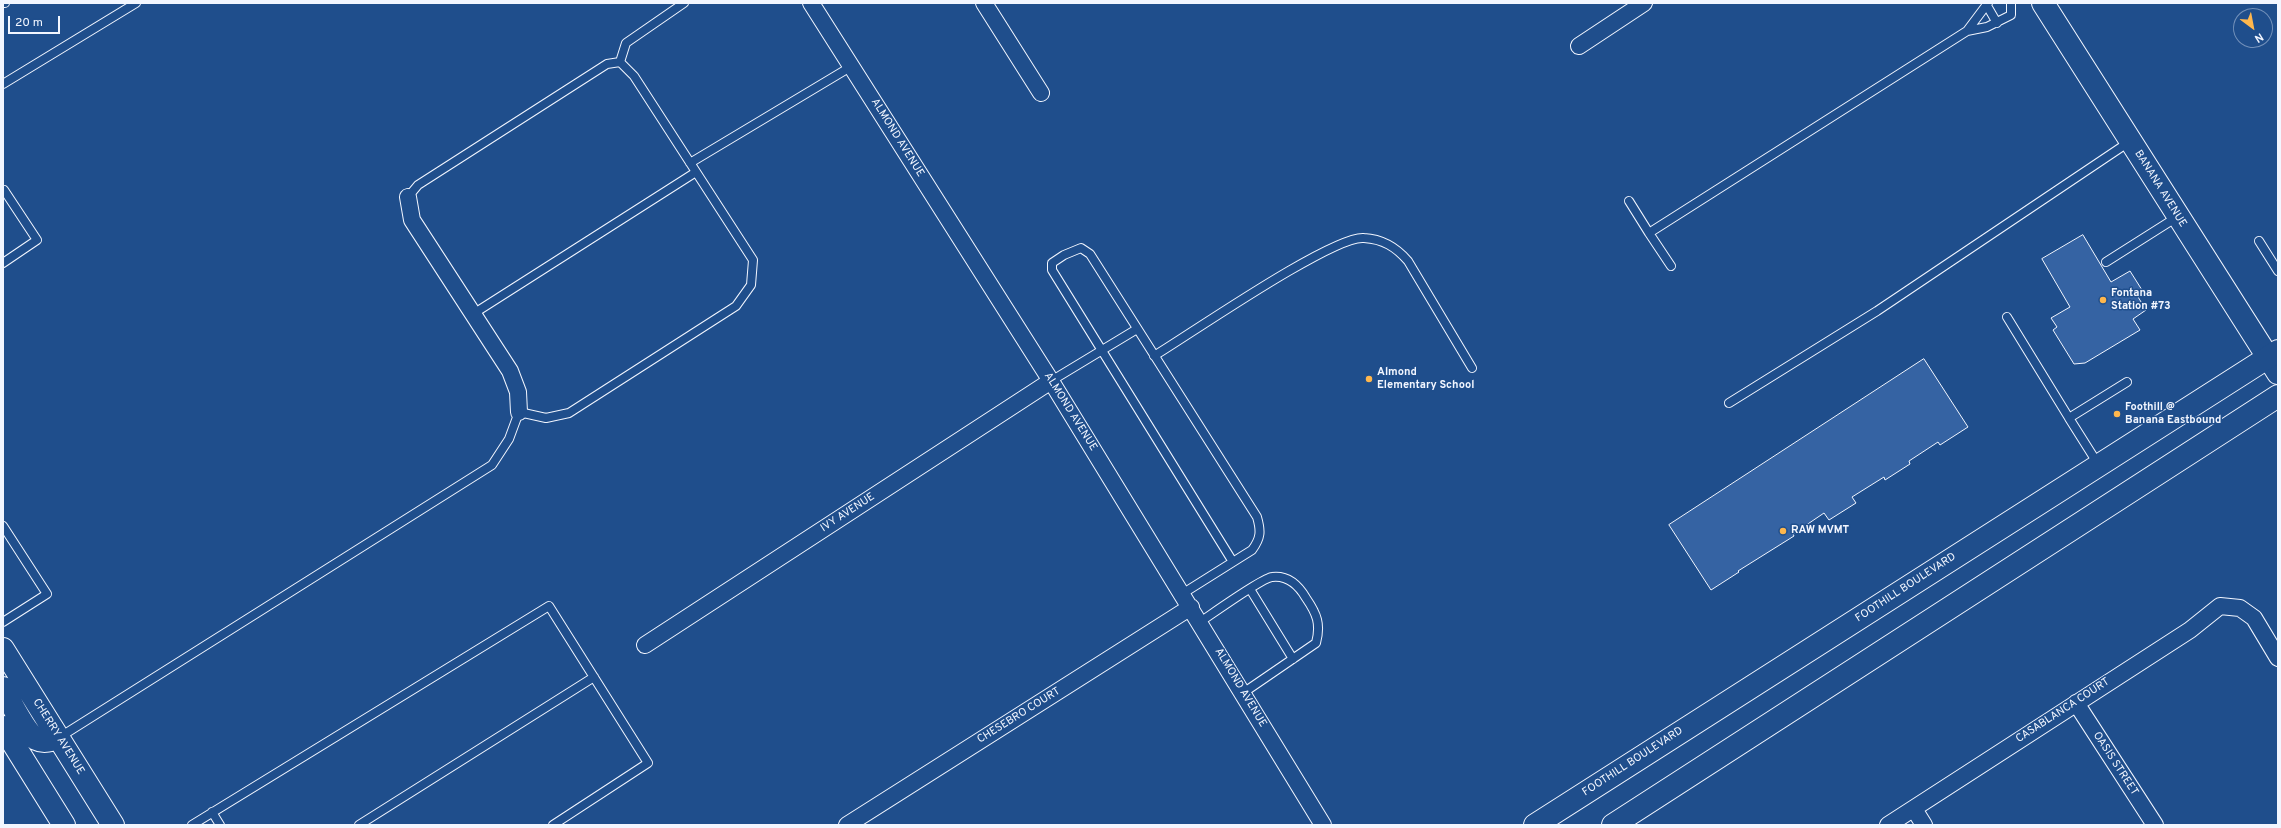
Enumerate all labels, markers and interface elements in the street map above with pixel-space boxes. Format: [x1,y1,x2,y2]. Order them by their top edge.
scale bar [10,8,62,34]
north arrow [2233,8,2273,48]
text: 20 m [15,15,43,31]
text: N [2252,29,2266,45]
street label: ALMOND AVENUE [868,96,926,180]
street label: BANANA AVENUE [2131,148,2189,230]
place label: Fontana Station #73 [2111,287,2171,313]
marker: Fontana Station #73 [2098,295,2108,305]
place label: Almond Elementary School [1377,366,1474,392]
street label: ALMOND AVENUE [1041,370,1099,454]
marker: Almond Elementary School [1364,374,1374,384]
place label: Foothill @ Banana Eastbound [2125,401,2221,427]
marker: Foothill @ Banana Eastbound [2112,409,2122,419]
street label: IVY AVENUE [818,491,878,535]
place label: RAW MVMT [1791,524,1849,538]
marker: RAW MVMT [1778,526,1788,536]
street label: FOOTHILL BOULEVARD [1853,551,1959,625]
street label: ALMOND AVENUE [1211,646,1269,730]
street label: CASABLANCA COURT [2014,676,2112,746]
street label: CHESEBRO COURT [975,685,1063,747]
street label: CHERRY AVENUE [29,697,87,777]
street label: FOOTHILL BOULEVARD [1580,725,1686,799]
street label: OASIS STREET [2090,730,2140,798]

